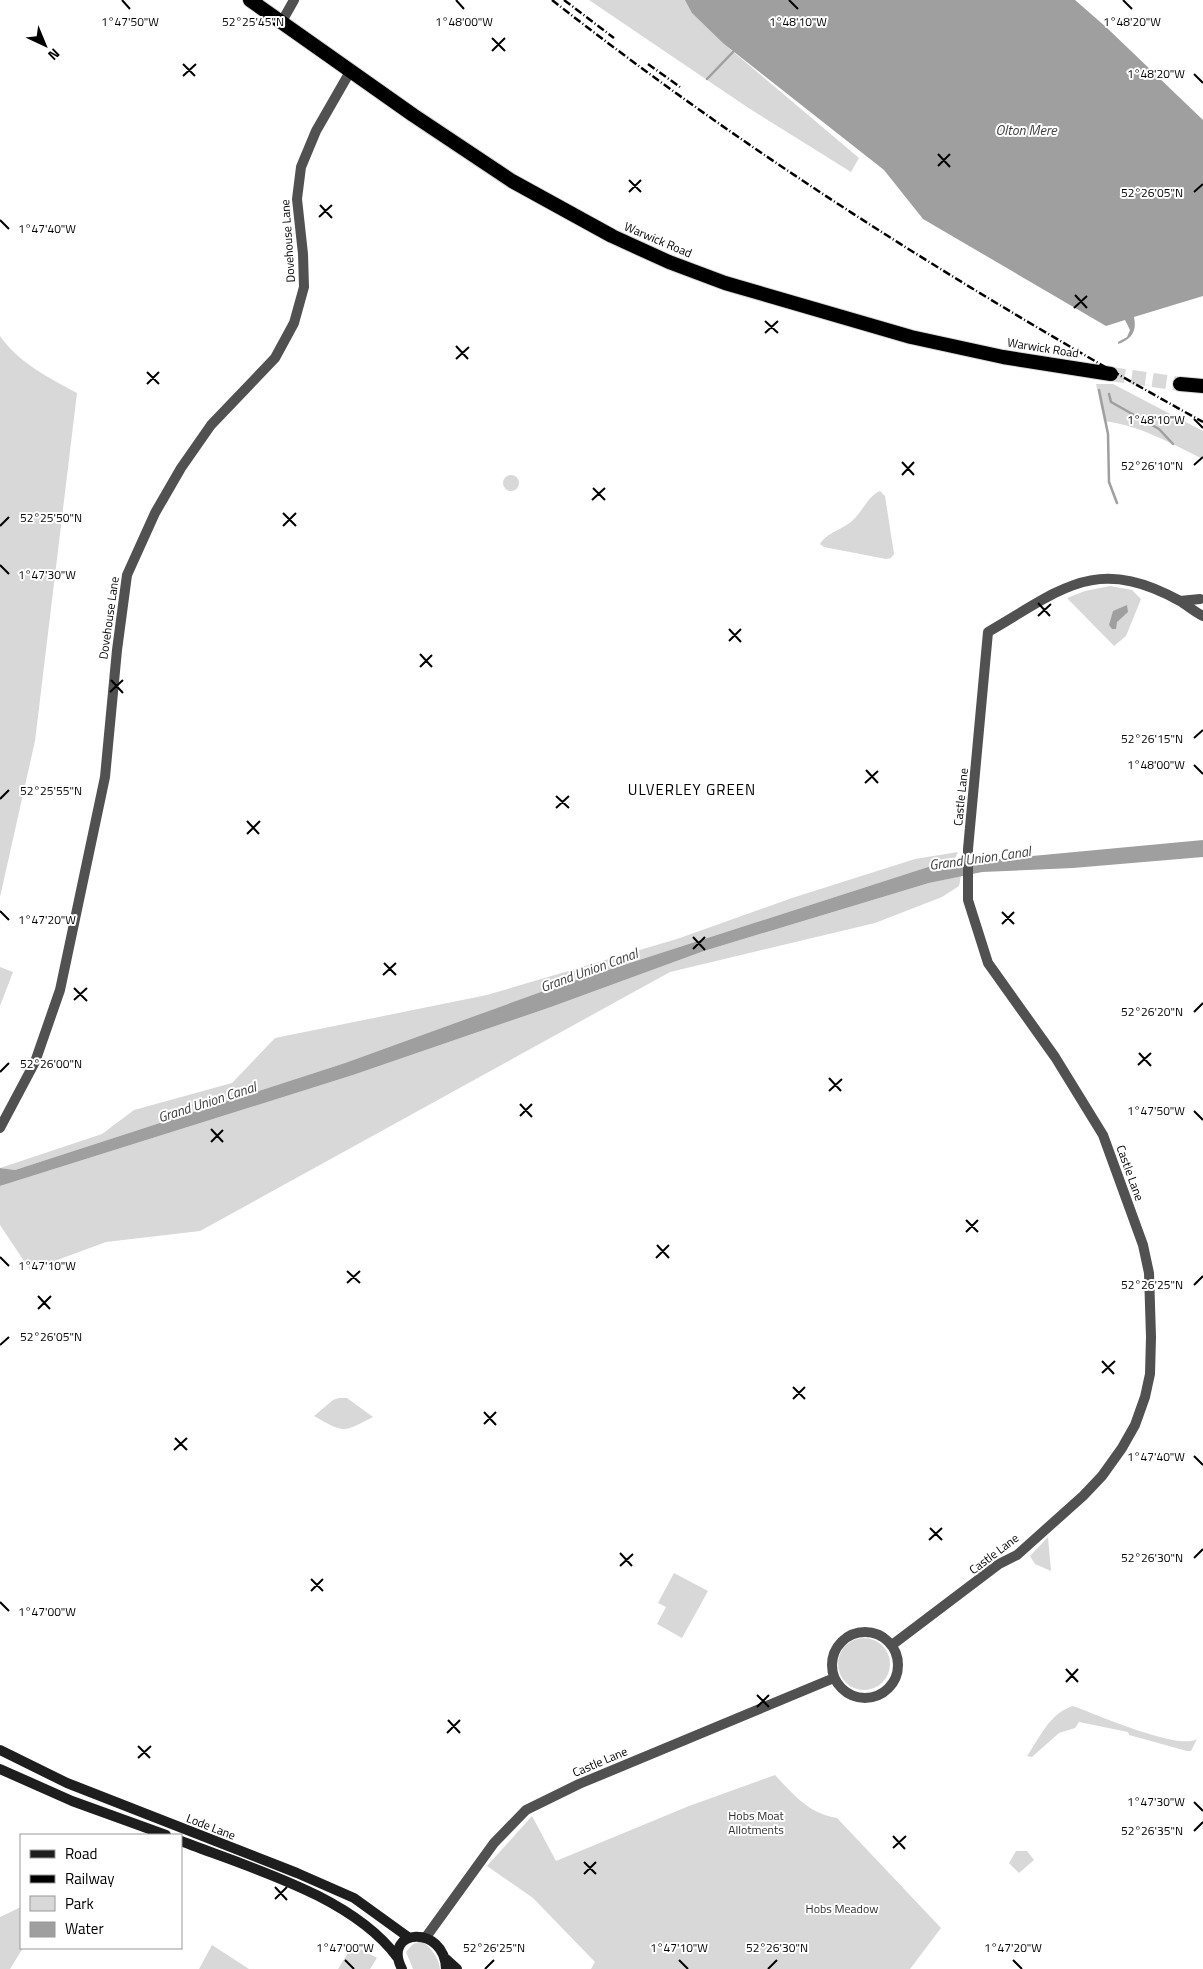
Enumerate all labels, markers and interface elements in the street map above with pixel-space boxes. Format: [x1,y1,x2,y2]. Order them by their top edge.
text: 1°47'50"W [101,12,159,31]
text: 52°25'45"N [222,12,284,31]
text: 1°48'00"W [435,12,493,31]
text: 1°48'10"W [769,12,827,31]
text: 1°48'20"W [1103,12,1161,31]
north arrow [20,20,70,70]
text: N [44,44,65,66]
text: 1°48'20"W [1127,64,1185,83]
water label: Olton Mere [995,119,1058,140]
text: 52°26'05"N [1121,183,1183,202]
street label: Dovehouse Lane [275,199,300,283]
street label: Warwick Road [621,217,695,262]
text: 1°47'40"W [18,219,76,238]
street label: Warwick Road [1006,332,1080,363]
text: 1°48'10"W [1127,410,1185,429]
text: 52°26'10"N [1121,456,1183,475]
text: 52°25'50"N [20,508,82,527]
text: 1°47'30"W [18,565,76,584]
street label: Dovehouse Lane [93,575,124,661]
text: 52°26'15"N [1121,729,1183,748]
text: 1°48'00"W [1127,755,1185,774]
street label: Castle Lane [948,767,973,827]
district label: ULVERLEY GREEN [628,778,756,801]
text: 52°25'55"N [20,781,82,800]
water label: Grand Union Canal [928,840,1034,875]
text: 1°47'20"W [18,910,76,929]
water label: Grand Union Canal [537,941,642,997]
text: 52°26'20"N [1121,1002,1183,1021]
text: 52°26'00"N [20,1054,82,1073]
water label: Grand Union Canal [155,1075,261,1127]
text: 1°47'50"W [1127,1101,1185,1120]
street label: Castle Lane [1112,1142,1149,1203]
text: 1°47'10"W [18,1256,76,1275]
text: 52°26'25"N [1121,1275,1183,1294]
text: 52°26'05"N [20,1327,82,1346]
text: 1°47'40"W [1127,1447,1185,1466]
street label: Castle Lane [965,1529,1023,1579]
text: 52°26'30"N [1121,1548,1183,1567]
text: 1°47'00"W [18,1602,76,1621]
street label: Castle Lane [569,1741,630,1782]
text: 1°47'30"W [1127,1792,1185,1811]
park label: Hobs Moat Allotments [728,1806,785,1839]
street label: Lode Lane [184,1808,239,1845]
text: 52°26'35"N [1121,1821,1183,1840]
legend [20,1834,182,1949]
text: Road [65,1842,97,1865]
text: Railway [65,1867,115,1890]
text: Park [65,1892,94,1915]
park label: Hobs Meadow [806,1899,878,1918]
text: Water [65,1917,104,1940]
text: 1°47'00"W [316,1938,374,1957]
text: 52°26'25"N [463,1938,525,1957]
text: 1°47'10"W [650,1938,708,1957]
text: 52°26'30"N [746,1938,808,1957]
text: 1°47'20"W [984,1938,1042,1957]

